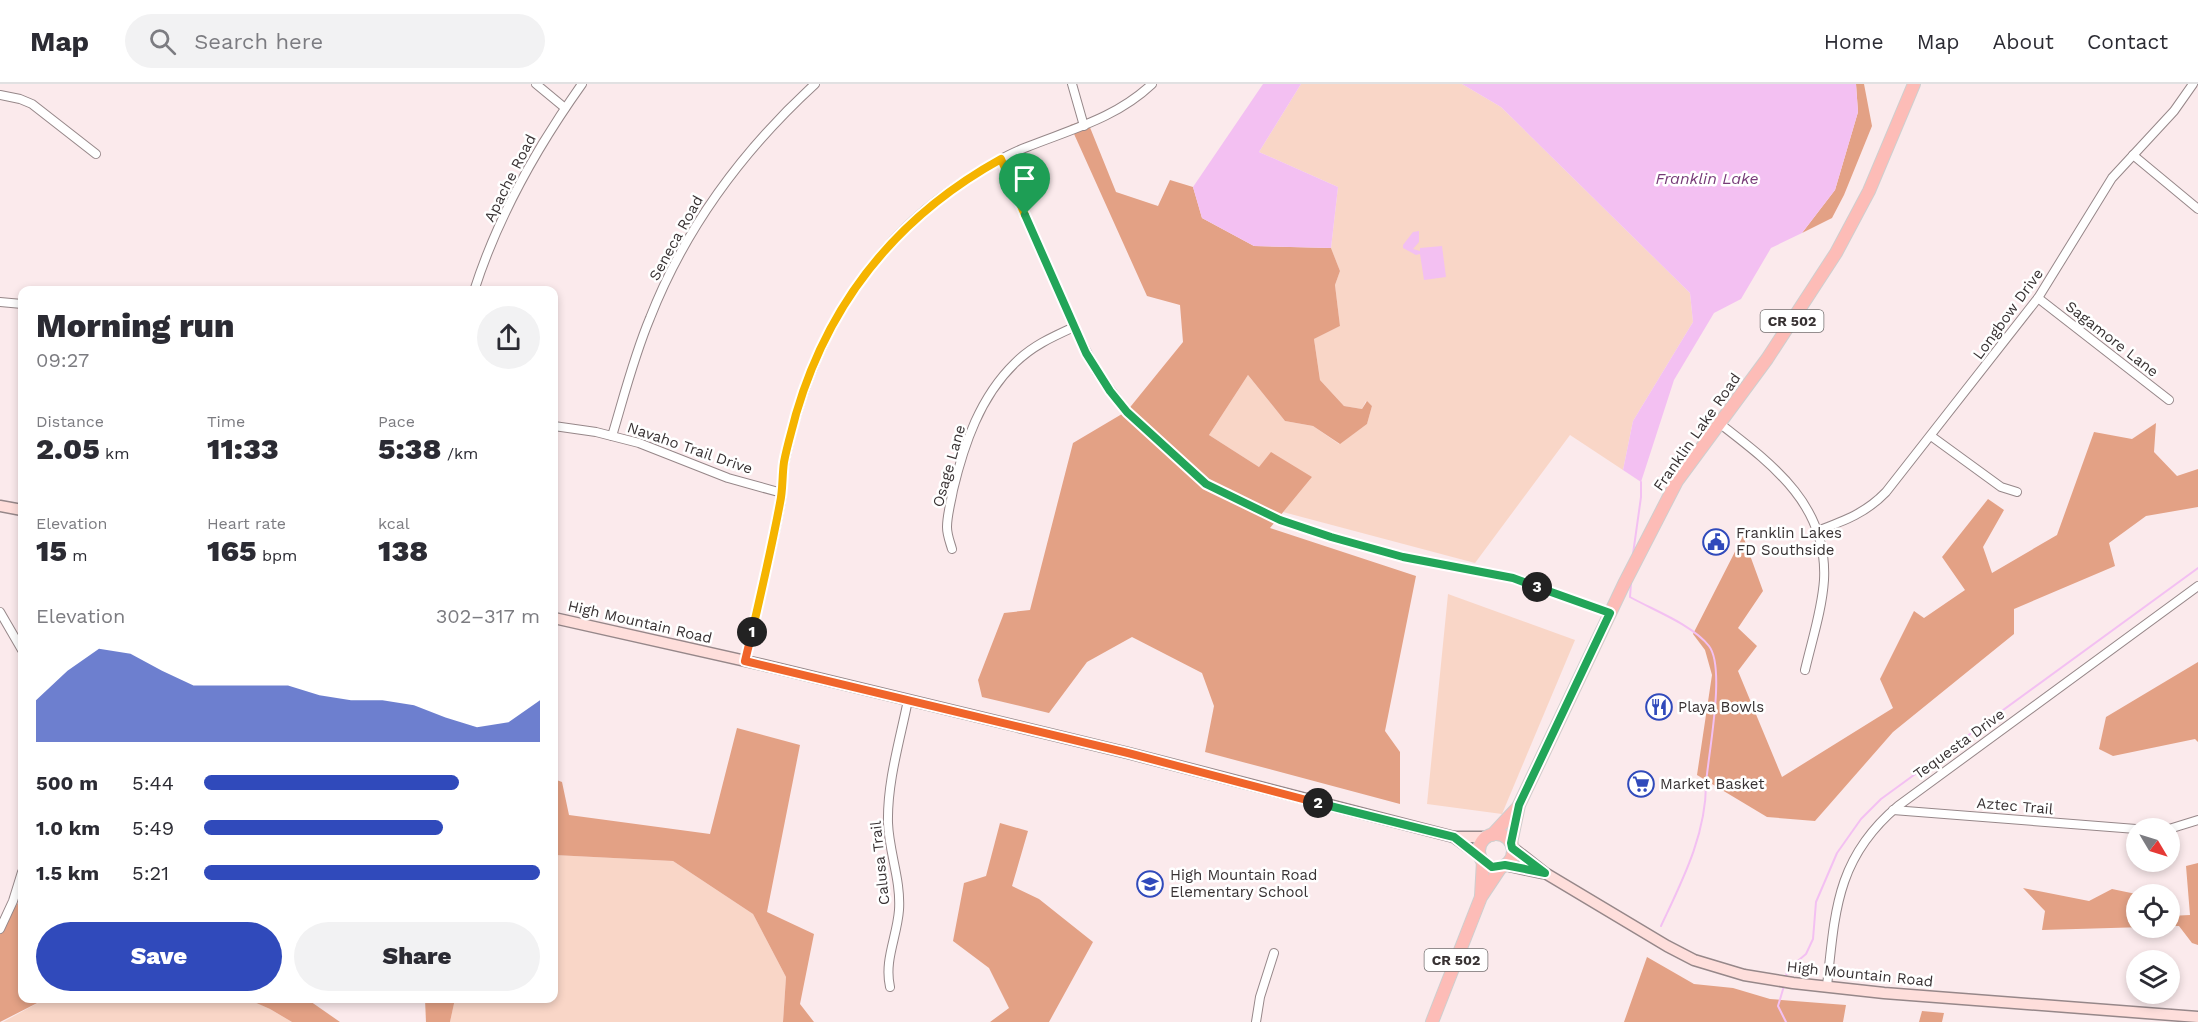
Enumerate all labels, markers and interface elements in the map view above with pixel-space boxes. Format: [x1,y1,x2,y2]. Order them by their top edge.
search box [125,14,545,68]
text: Map [30,25,89,58]
icon: search [146,25,179,58]
text: Search here [194,29,323,54]
text: Home [1824,29,1884,54]
text: Map [1917,29,1960,54]
text: About [1993,29,2054,54]
text: Contact [2087,29,2168,54]
street label: Apache Road [480,131,540,225]
pin [999,153,1050,215]
icon: arrive [1008,162,1041,195]
water label: Franklin Lake [1655,169,1759,188]
street label: Seneca Road [645,192,707,284]
street label: Longbow Drive [1969,265,2047,363]
street label: Sagamore Lane [2062,297,2162,381]
text: Morning run [36,306,235,345]
button: share [477,306,540,369]
road number: CR 502 [1760,310,1824,332]
text: 09:27 [36,348,89,372]
street label: Franklin Lake Road [1650,370,1744,494]
text: Distance [36,412,104,431]
text: Time [207,412,245,431]
text: Pace [378,412,415,431]
street label: Navaho Trail Drive [625,418,755,478]
street label: Osage Lane [929,423,969,509]
text: 2.05 [36,431,100,466]
text: 11:33 [207,431,279,466]
text: 5:38 [378,431,441,466]
text: km [100,444,129,463]
text: /km [441,444,478,463]
text: Elevation [36,514,107,533]
text: Heart rate [207,514,286,533]
text: kcal [378,514,410,533]
place label: Franklin Lakes FD Southside [1736,524,1842,559]
public building icon: Franklin Lakes FD Southside [1701,527,1731,557]
text: 15 [36,533,67,568]
text: 165 [207,533,256,568]
text: 138 [378,533,428,568]
text: m [67,546,88,565]
text: bpm [256,546,297,565]
pin: 3 [1522,572,1552,602]
text: 3 [1532,577,1542,596]
street label: High Mountain Road [566,597,714,647]
text: Elevation [36,604,125,628]
text: 302–317 m [436,604,540,628]
pin: 1 [737,617,767,647]
text: 1 [749,622,755,641]
restaurant icon: Playa Bowls [1644,692,1674,722]
place label: Playa Bowls [1678,698,1764,716]
street label: Tequesta Drive [1910,705,2008,783]
supermarket icon: Market Basket [1626,769,1656,799]
text: 500 m [36,771,98,795]
text: 5:44 [132,771,174,795]
place label: Market Basket [1660,775,1765,793]
pin: 2 [1303,788,1333,818]
text: 2 [1313,793,1323,812]
street label: Aztec Trail [1976,794,2055,818]
text: 1.0 km [36,816,100,840]
text: 5:49 [132,816,174,840]
north arrow [2126,818,2180,872]
map controls [2126,818,2180,1004]
street label: Calusa Trail [867,820,893,906]
text: 1.5 km [36,861,99,885]
text: 5:21 [132,861,169,885]
place label: High Mountain Road Elementary School [1170,866,1317,901]
school or university icon: High Mountain Road Elementary School [1135,869,1165,899]
button: locate [2126,884,2180,938]
button: Save [36,922,282,991]
button: Share [294,922,540,991]
road number: CR 502 [1424,949,1488,971]
button: layers [2126,950,2180,1004]
street label: High Mountain Road [1786,957,1934,991]

